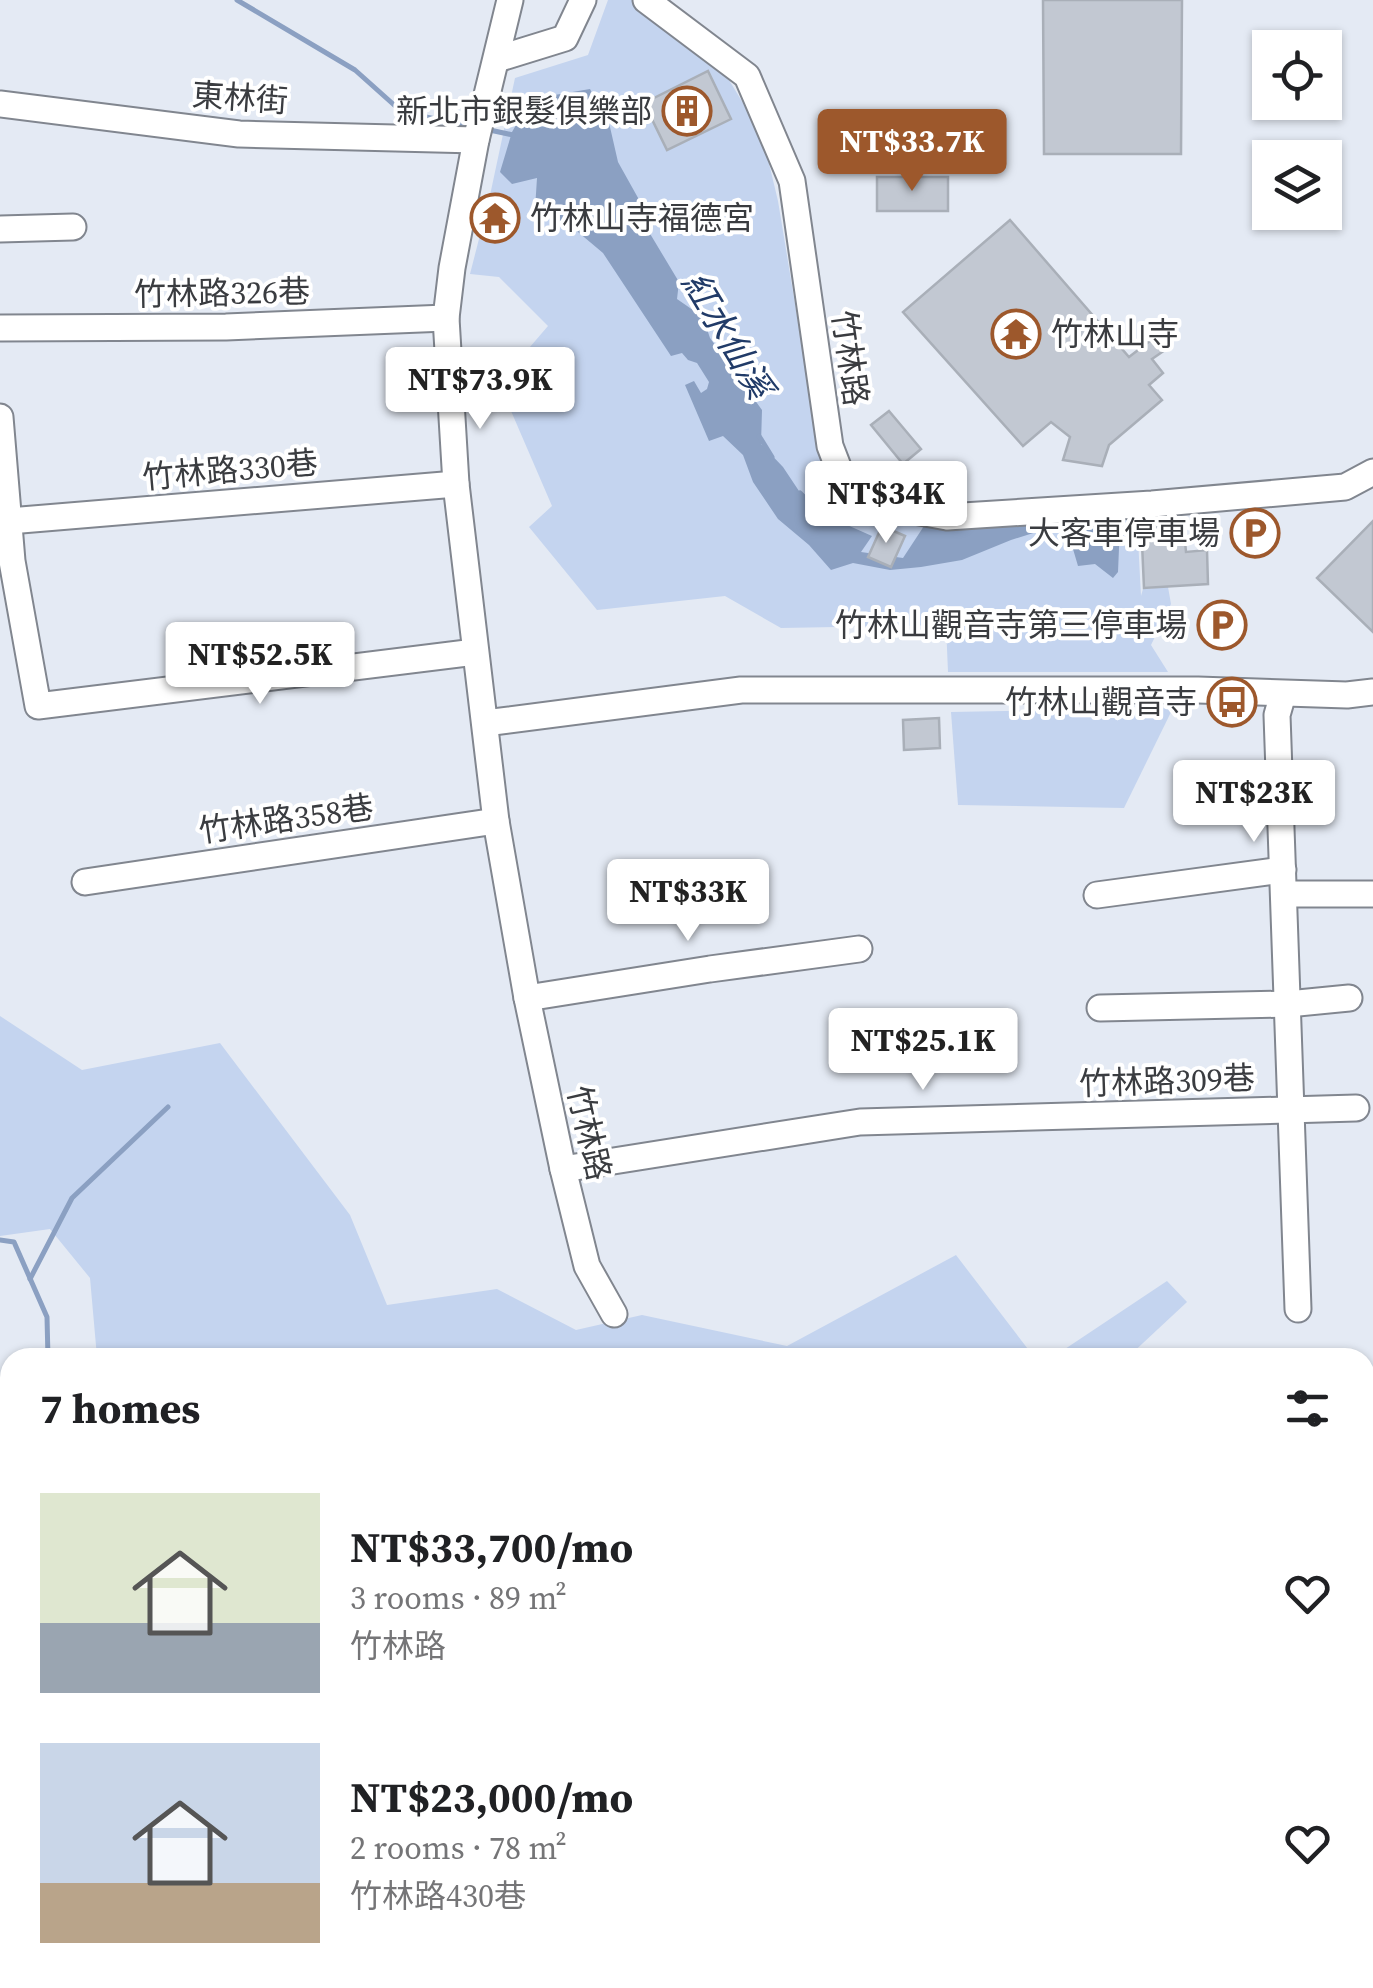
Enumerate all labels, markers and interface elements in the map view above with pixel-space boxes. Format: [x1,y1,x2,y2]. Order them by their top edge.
map controls [1252,30,1342,230]
button: locate [1252,30,1342,120]
street label: 東林街 [191,73,289,123]
building icon: 新北市銀髮俱樂部 [661,85,713,137]
place label: 新北市銀髮俱樂部 [396,89,652,133]
pin: NT$33.7K [809,109,1015,194]
text: NT$33.7K [840,119,984,163]
button: layers [1252,140,1342,230]
temple icon: 竹林山寺福德宮 [469,192,521,244]
place label: 竹林山寺福德宮 [530,196,754,240]
water label: 紅水仙溪 [670,263,786,412]
street label: 竹林路326巷 [134,269,310,317]
street label: 竹林路 [822,307,878,409]
temple icon: 竹林山寺 [990,308,1042,360]
place label: 竹林山寺 [1051,312,1179,356]
pin: NT$73.9K [377,347,583,432]
text: NT$73.9K [408,357,552,401]
street label: 竹林路330巷 [140,440,320,500]
pin: NT$34K [805,461,967,546]
text: NT$34K [827,471,945,515]
parking icon: 大客車停車場 [1229,507,1281,559]
place label: 大客車停車場 [1028,511,1220,555]
parking icon: 竹林山觀音寺第三停車場 [1196,599,1248,651]
place label: 竹林山觀音寺第三停車場 [835,603,1187,647]
pin: NT$52.5K [157,622,363,707]
text: NT$52.5K [188,632,332,676]
bus stop icon: 竹林山觀音寺 [1206,676,1258,728]
place label: 竹林山觀音寺 [1005,680,1197,724]
pin: NT$23K [1173,760,1335,845]
text: NT$23K [1195,770,1313,814]
street label: 竹林路358巷 [196,785,376,853]
pin: NT$33K [607,859,769,944]
text: NT$33K [629,869,747,913]
pin: NT$25.1K [820,1008,1026,1093]
text: NT$25.1K [851,1018,995,1062]
street label: 竹林路309巷 [1078,1056,1256,1106]
street label: 竹林路 [557,1081,621,1185]
text: 7 homes [40,1379,200,1437]
icon: filters [1280,1381,1335,1436]
text: NT$33,700/mo [350,1518,633,1576]
icon: home [120,1533,240,1653]
icon: heart [1280,1566,1335,1621]
text: 3 rooms · 89 m² [350,1576,567,1620]
text: 竹林路 [350,1624,446,1668]
text: NT$23,000/mo [350,1768,633,1826]
icon: home [120,1783,240,1903]
icon: heart [1280,1816,1335,1871]
text: 2 rooms · 78 m² [350,1826,567,1870]
text: 竹林路430巷 [350,1874,526,1918]

